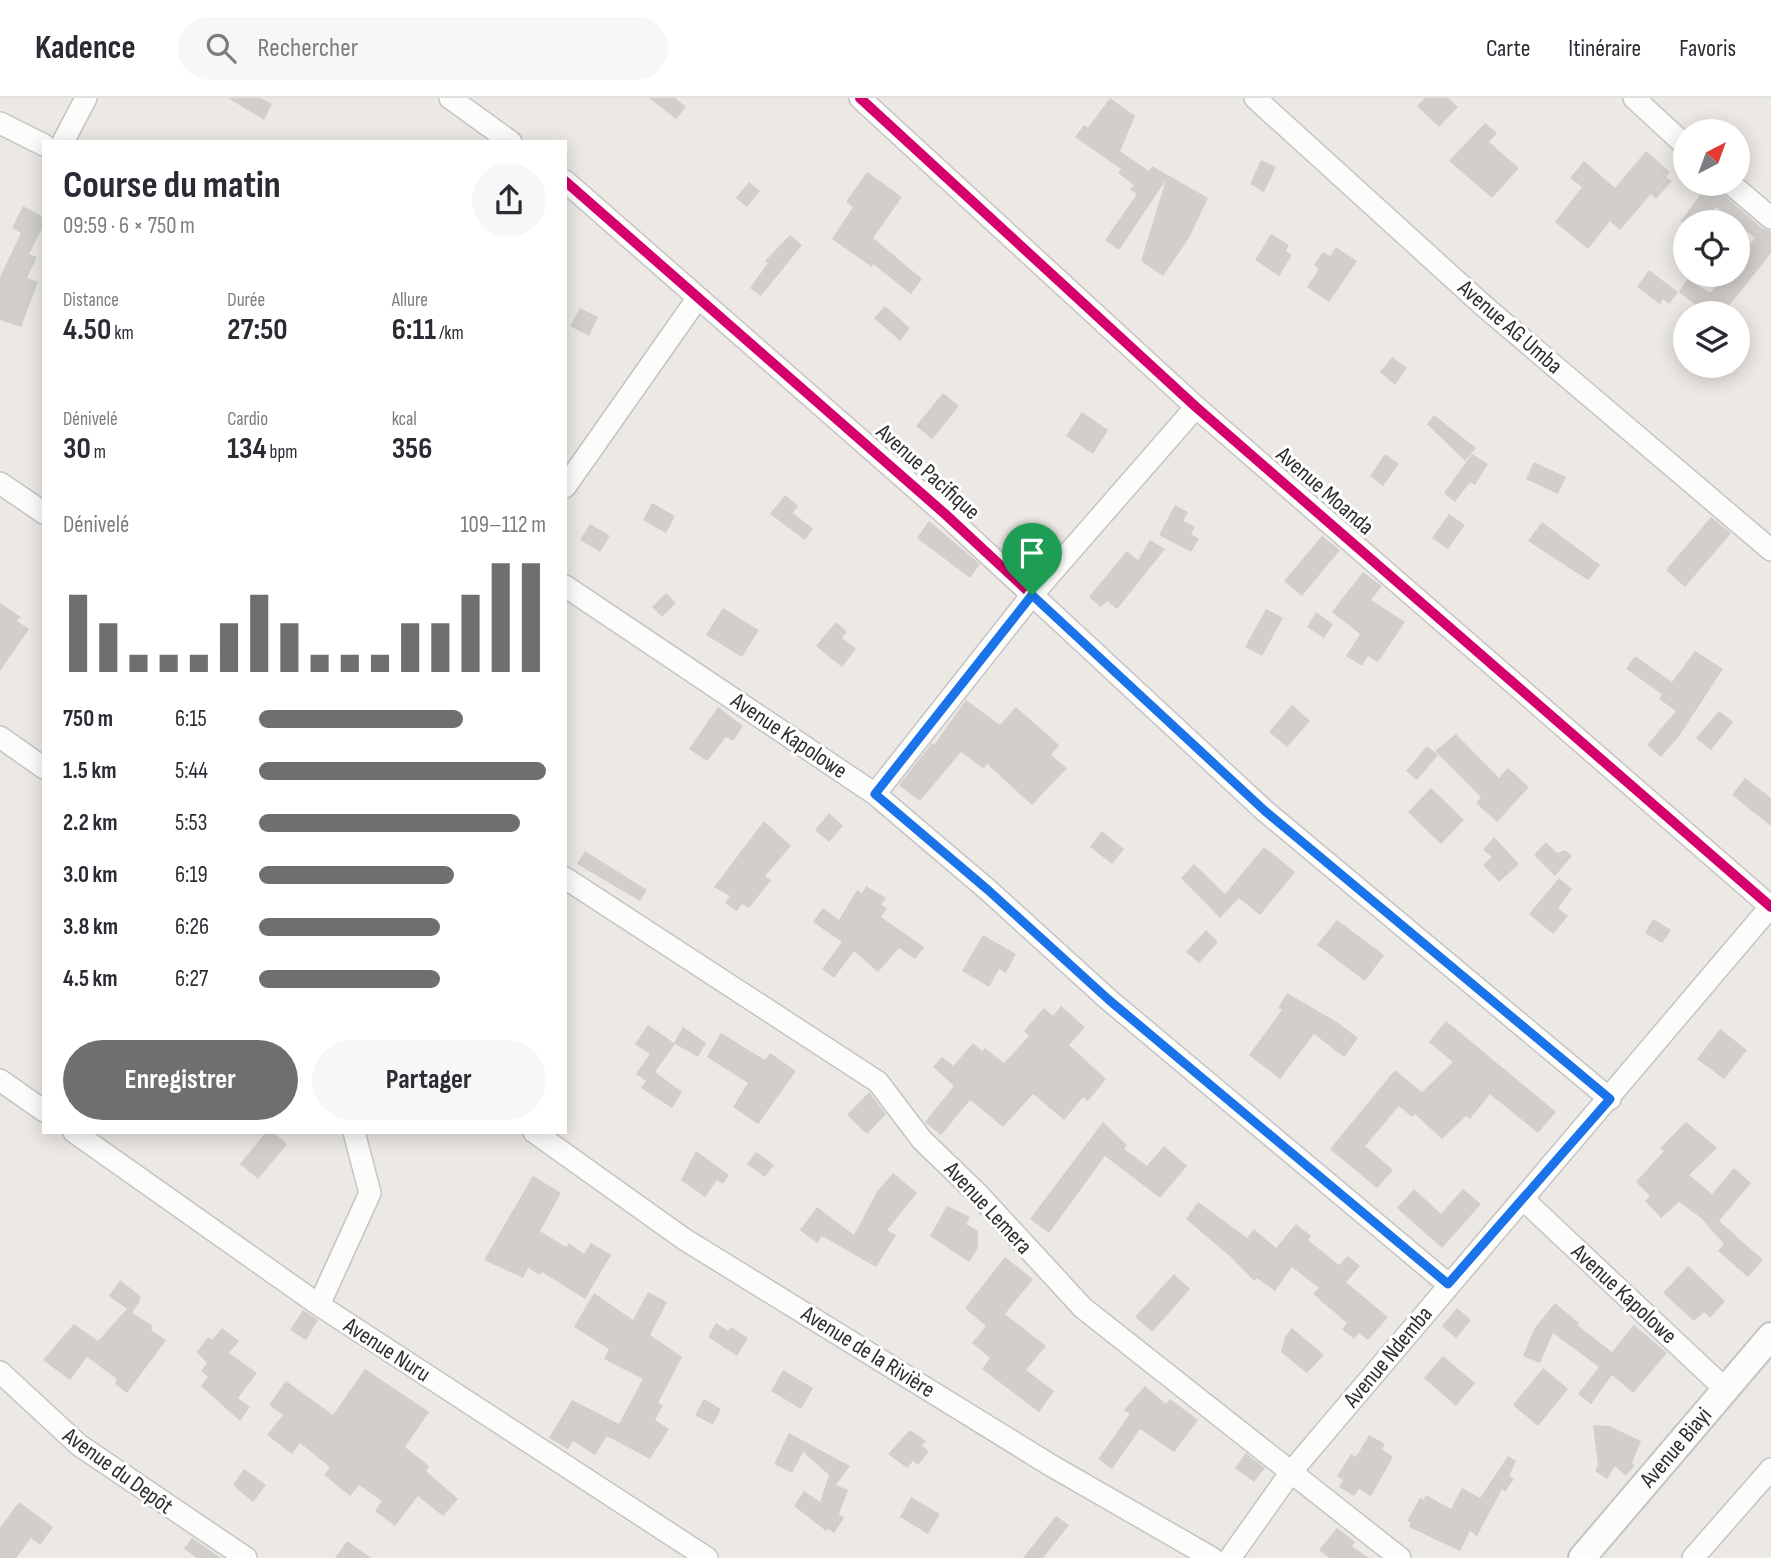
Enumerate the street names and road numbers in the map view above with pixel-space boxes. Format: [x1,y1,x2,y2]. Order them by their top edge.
street label: Avenue AG Umba [1451,273,1568,380]
street label: Avenue Pacifique [870,417,986,526]
street label: Avenue Moanda [1270,440,1380,541]
street label: Avenue Kapolowe [725,686,852,785]
street label: Avenue Lemera [937,1155,1038,1260]
street label: Avenue Kapolowe [1565,1237,1683,1350]
street label: Avenue de la Rivière [795,1299,940,1404]
street label: Avenue Ndemba [1337,1301,1438,1414]
street label: Avenue Nuru [338,1311,435,1388]
street label: Avenue Biayi [1633,1402,1718,1494]
street label: Avenue du Depôt [57,1421,179,1520]

